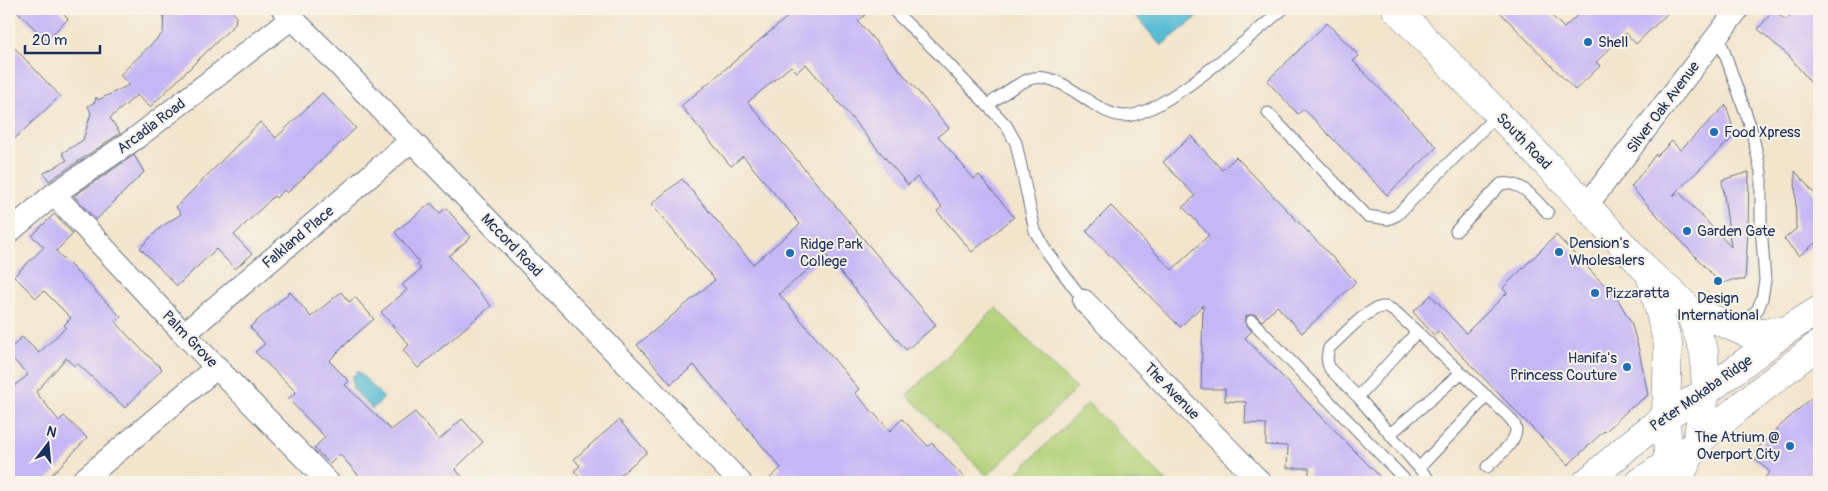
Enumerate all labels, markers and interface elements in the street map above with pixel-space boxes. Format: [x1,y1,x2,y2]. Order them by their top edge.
scale bar [25,22,100,54]
text: 20 m [32,31,67,50]
place label: Shell [1598,33,1628,52]
marker: Shell [1582,36,1594,48]
street label: Silver Oak Avenue [1623,57,1704,157]
street label: Arcadia Road [113,94,189,158]
street label: South Road [1492,109,1555,174]
place label: Food Xpress [1724,123,1801,142]
marker: Food Xpress [1708,126,1720,138]
street label: Falkland Place [259,201,339,273]
street label: Mccord Road [477,210,547,281]
place label: Garden Gate [1697,222,1776,241]
marker: Garden Gate [1681,225,1693,237]
place label: Dension's Wholesalers [1569,234,1645,270]
place label: Ridge Park College [800,235,864,271]
marker: Dension's Wholesalers [1553,246,1565,258]
marker: Ridge Park College [784,247,796,259]
marker: Design International [1712,275,1724,287]
place label: Pizzaratta [1605,284,1670,303]
marker: Pizzaratta [1589,287,1601,299]
place label: Design International [1677,289,1759,325]
street label: Palm Grove [158,307,222,372]
place label: Hanifa's Princess Couture [1510,349,1618,385]
street label: Peter Mokaba Ridge [1646,351,1757,436]
street label: The Avenue [1140,359,1204,424]
marker: Hanifa's Princess Couture [1621,361,1633,373]
north arrow [22,418,72,468]
text: N [45,423,58,441]
place label: The Atrium @ Overport City [1695,428,1781,464]
marker: The Atrium @ Overport City [1784,440,1796,452]

